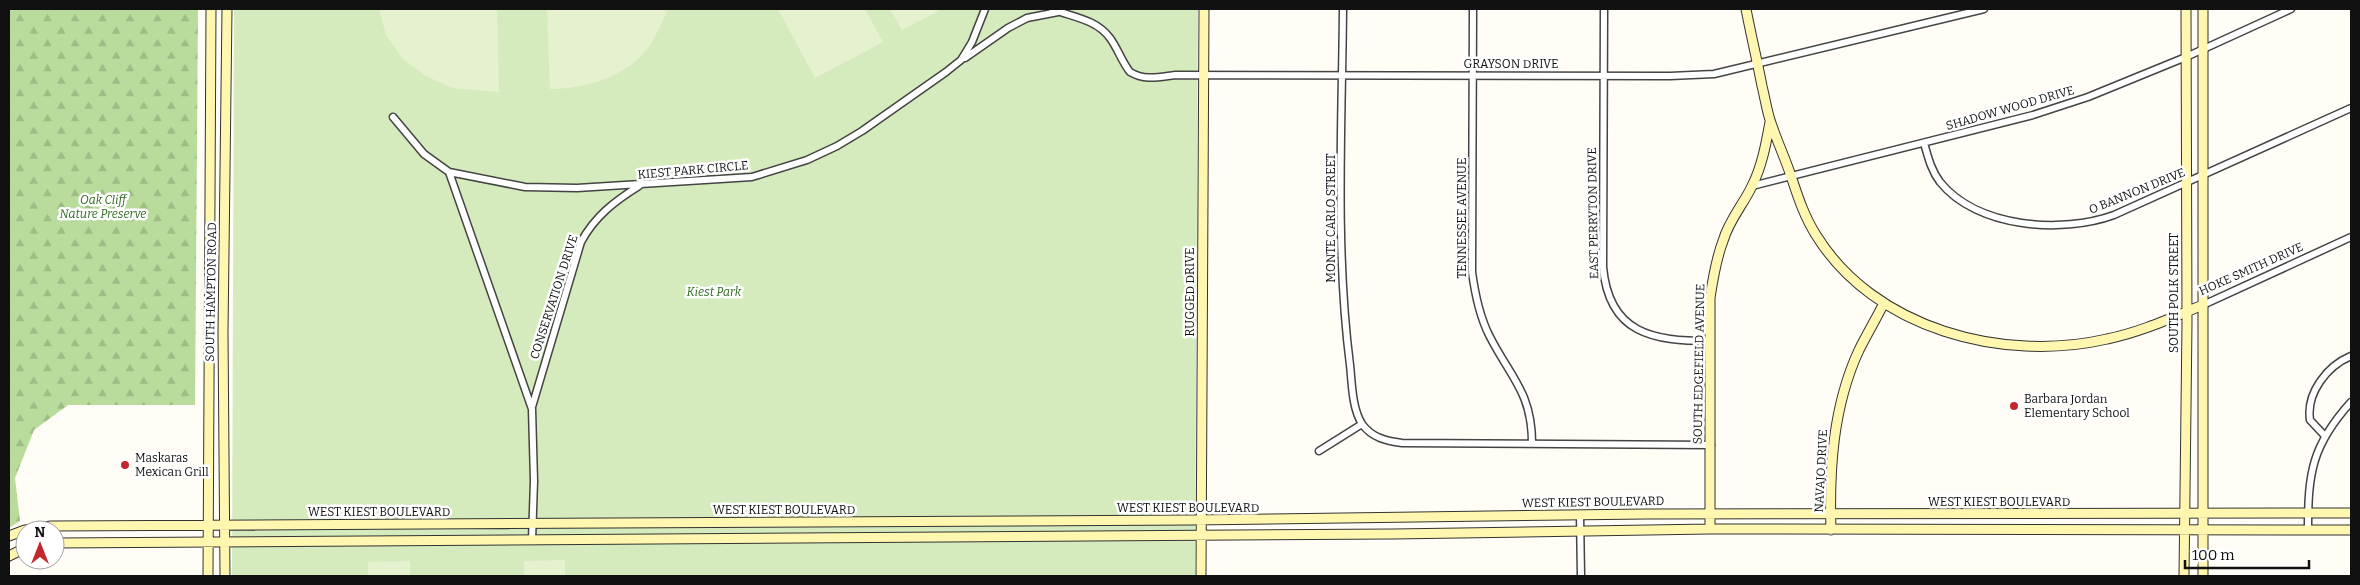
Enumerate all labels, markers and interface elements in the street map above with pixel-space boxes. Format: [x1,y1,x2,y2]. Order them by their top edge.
street label: GRAYSON DRIVE [1463,57,1559,71]
street label: SHADOW WOOD DRIVE [1944,83,2076,133]
street label: EAST PERRYTON DRIVE [1585,147,1601,279]
street label: MONTE CARLO STREET [1324,153,1338,283]
street label: KIEST PARK CIRCLE [637,158,749,182]
street label: TENNESSEE AVENUE [1455,158,1469,278]
street label: O BANNON DRIVE [2087,165,2187,217]
park label: Oak Cliff Nature Preserve [60,193,146,221]
street label: SOUTH HAMPTON ROAD [203,222,219,362]
street label: CONSERVATION DRIVE [527,233,581,361]
street label: SOUTH POLK STREET [2167,233,2181,353]
street label: HOKE SMITH DRIVE [2197,240,2305,298]
street label: RUGGED DRIVE [1183,248,1197,336]
street label: SOUTH EDGEFIELD AVENUE [1691,284,1707,444]
park label: Kiest Park [687,285,742,299]
place label: Barbara Jordan Elementary School [2024,392,2130,420]
marker: Barbara Jordan Elementary School [2008,400,2020,412]
street label: NAVAJO DRIVE [1812,429,1830,513]
place label: Maskaras Mexican Grill [135,451,209,479]
marker: Maskaras Mexican Grill [119,459,131,471]
street label: WEST KIEST BOULEVARD [1522,494,1664,510]
street label: WEST KIEST BOULEVARD [1928,495,2070,509]
street label: WEST KIEST BOULEVARD [1117,501,1259,515]
street label: WEST KIEST BOULEVARD [713,503,855,517]
street label: WEST KIEST BOULEVARD [308,505,450,519]
north arrow [15,520,65,570]
text: N [35,524,46,541]
scale bar [2185,538,2309,570]
text: 100 m [2192,546,2235,564]

